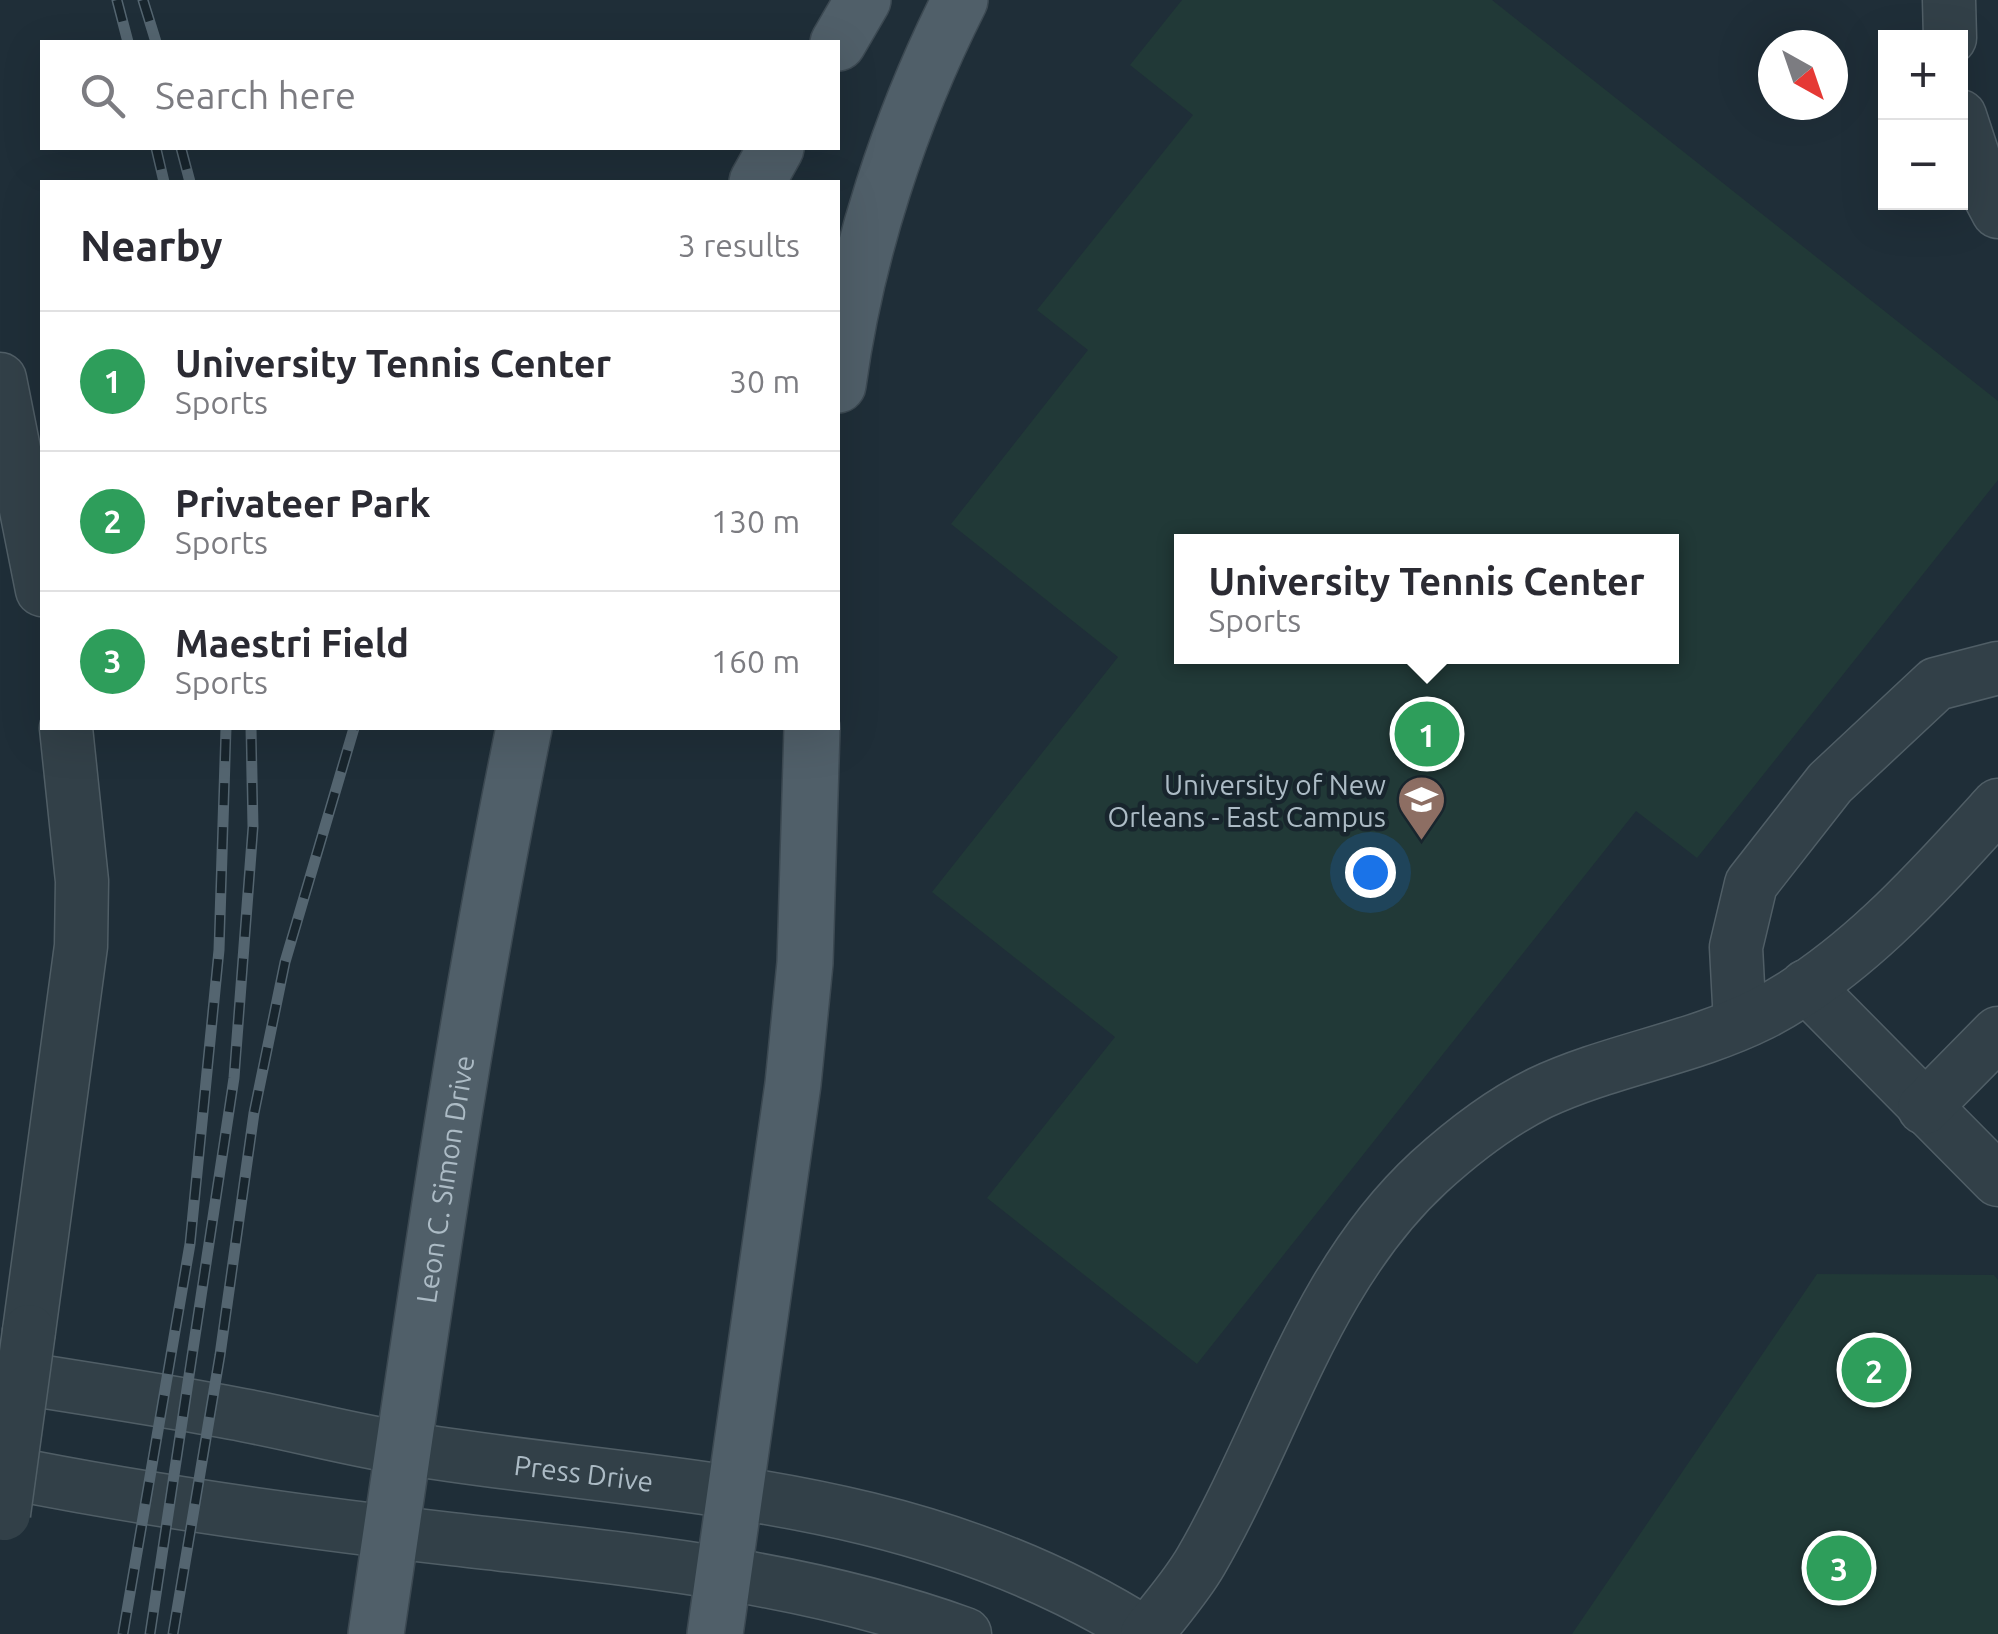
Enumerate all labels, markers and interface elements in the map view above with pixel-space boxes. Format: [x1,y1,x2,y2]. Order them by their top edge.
north arrow [1758,30,1848,120]
map controls [1878,30,1968,210]
button: + [1878,30,1968,120]
search box [40,40,840,150]
icon: search [75,68,130,123]
text: Search here [155,74,356,116]
button: − [1878,120,1968,210]
text: Nearby [80,222,223,269]
text: 3 results [678,227,800,263]
text: University Tennis Center [175,342,611,384]
text: 1 [103,363,122,399]
text: 30 m [729,363,800,399]
text: Sports [175,384,268,420]
text: Privateer Park [175,482,431,524]
text: 2 [103,503,122,539]
text: 130 m [711,503,800,539]
text: Sports [175,524,268,560]
popup [1174,534,1679,664]
text: University Tennis Center [1208,560,1645,602]
text: Sports [1208,602,1301,638]
text: Maestri Field [175,622,409,664]
text: 3 [103,643,122,679]
text: 160 m [711,643,800,679]
text: Sports [175,664,268,700]
pin: 1 [1394,696,1460,772]
place label: University of New Orleans - East Campus [1108,769,1386,832]
school or university icon: University of New Orleans - East Campus [1395,774,1447,842]
your location [1345,847,1396,898]
street label: Leon C. Simon Drive [410,1053,479,1305]
pin: 2 [1842,1332,1906,1408]
street label: Press Drive [513,1448,655,1496]
pin: 3 [1806,1530,1872,1606]

